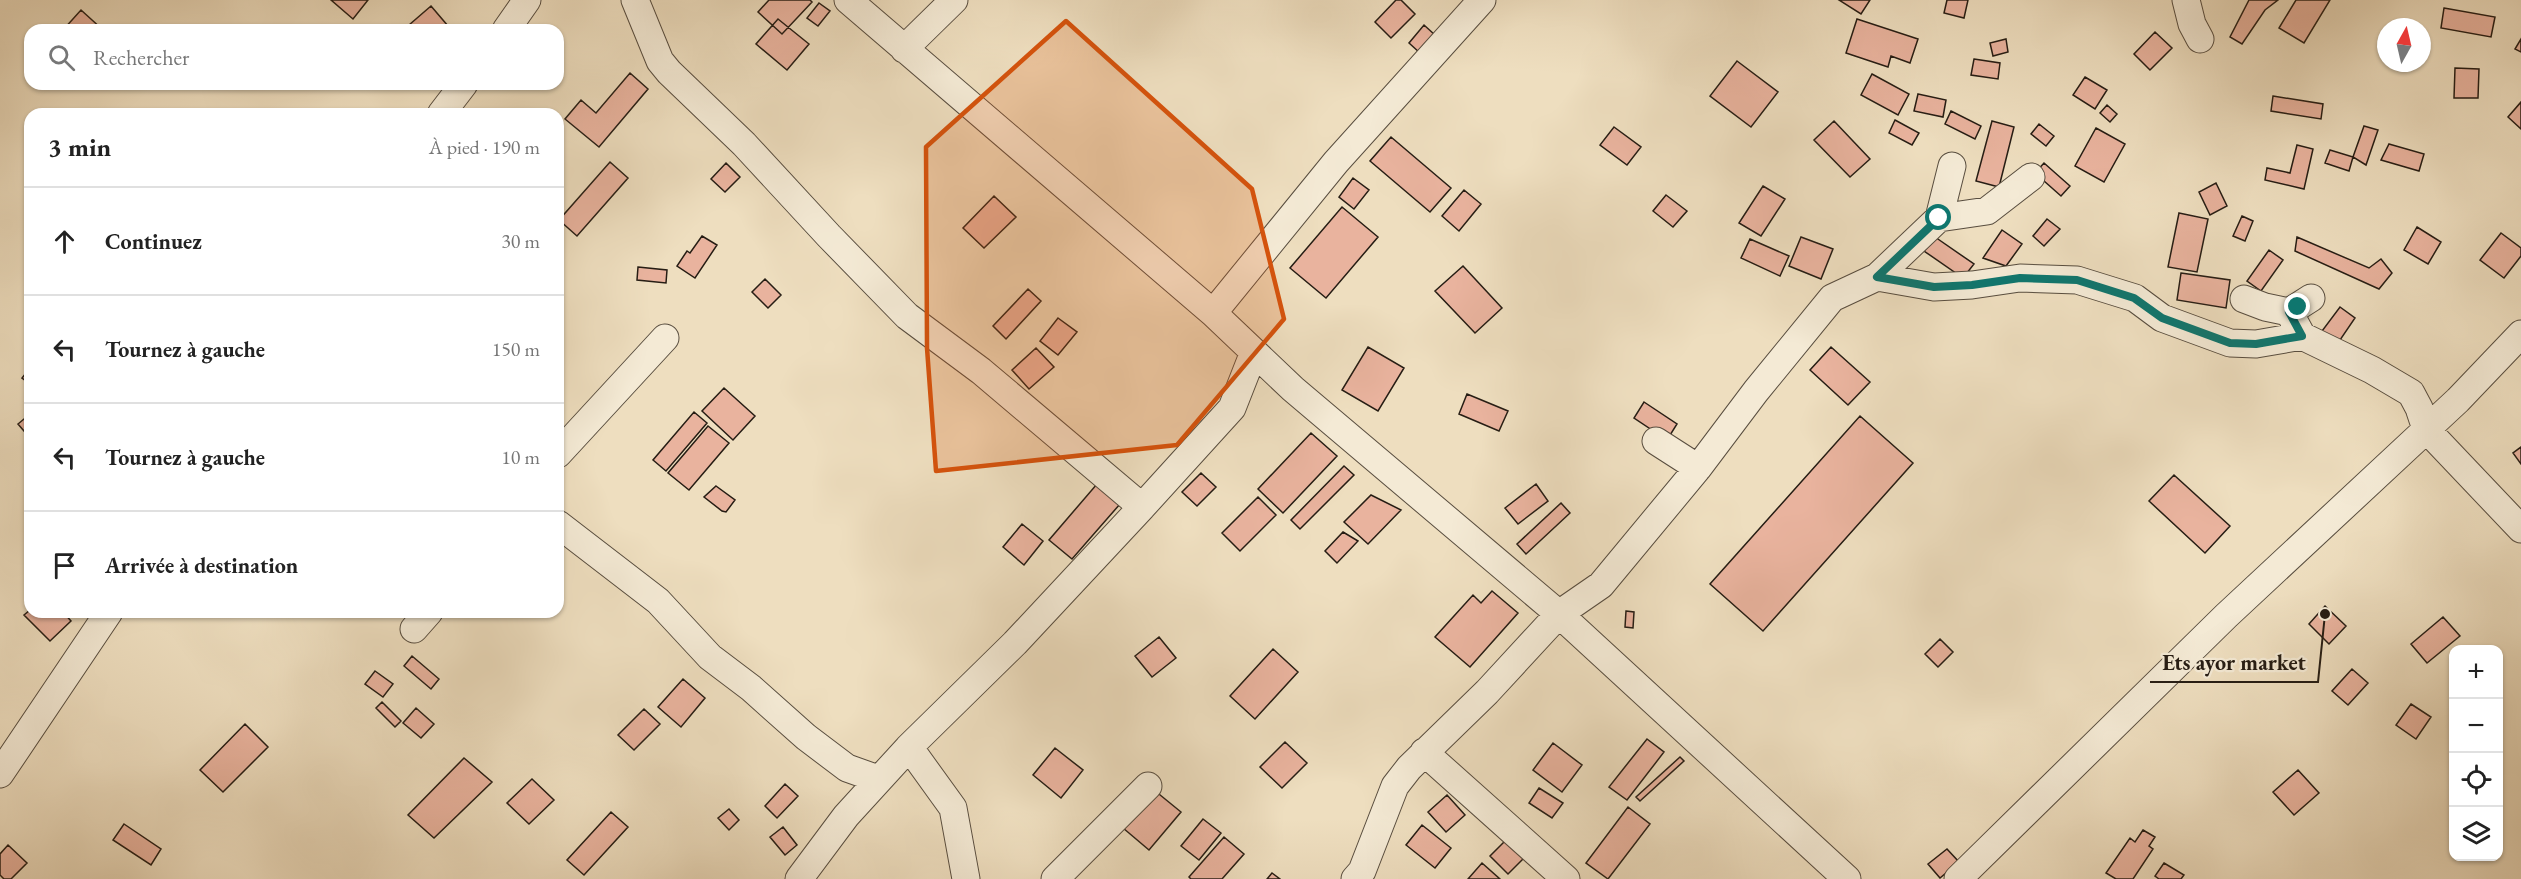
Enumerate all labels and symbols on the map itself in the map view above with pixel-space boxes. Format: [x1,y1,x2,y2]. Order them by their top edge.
north arrow [2377,18,2431,72]
route start [1925,204,1951,230]
route end [2284,293,2310,319]
callout: Ets ayor market [2150,642,2318,682]
text: Ets ayor market [2162,648,2307,677]

